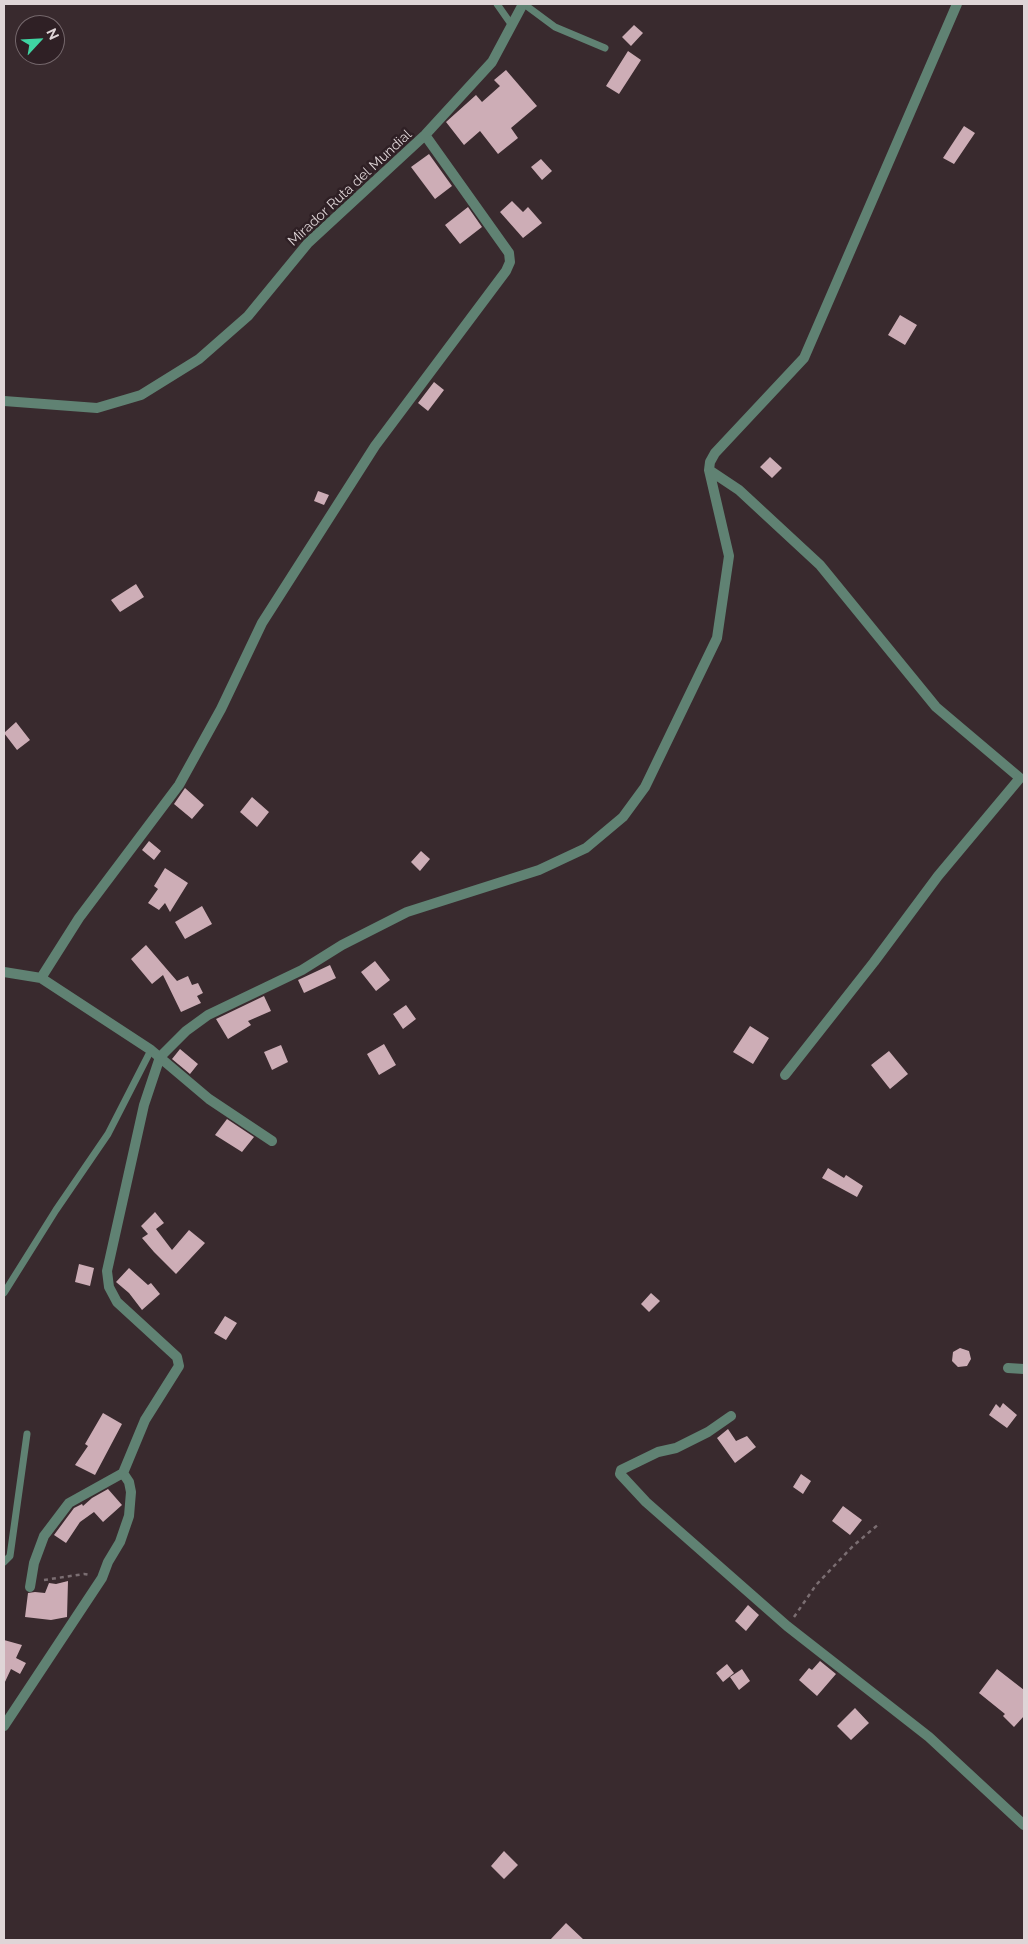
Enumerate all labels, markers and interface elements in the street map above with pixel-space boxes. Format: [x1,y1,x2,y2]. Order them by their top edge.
north arrow [15,15,65,65]
text: N [43,26,62,42]
street label: Mirador Ruta del Mundial [285,126,415,250]

